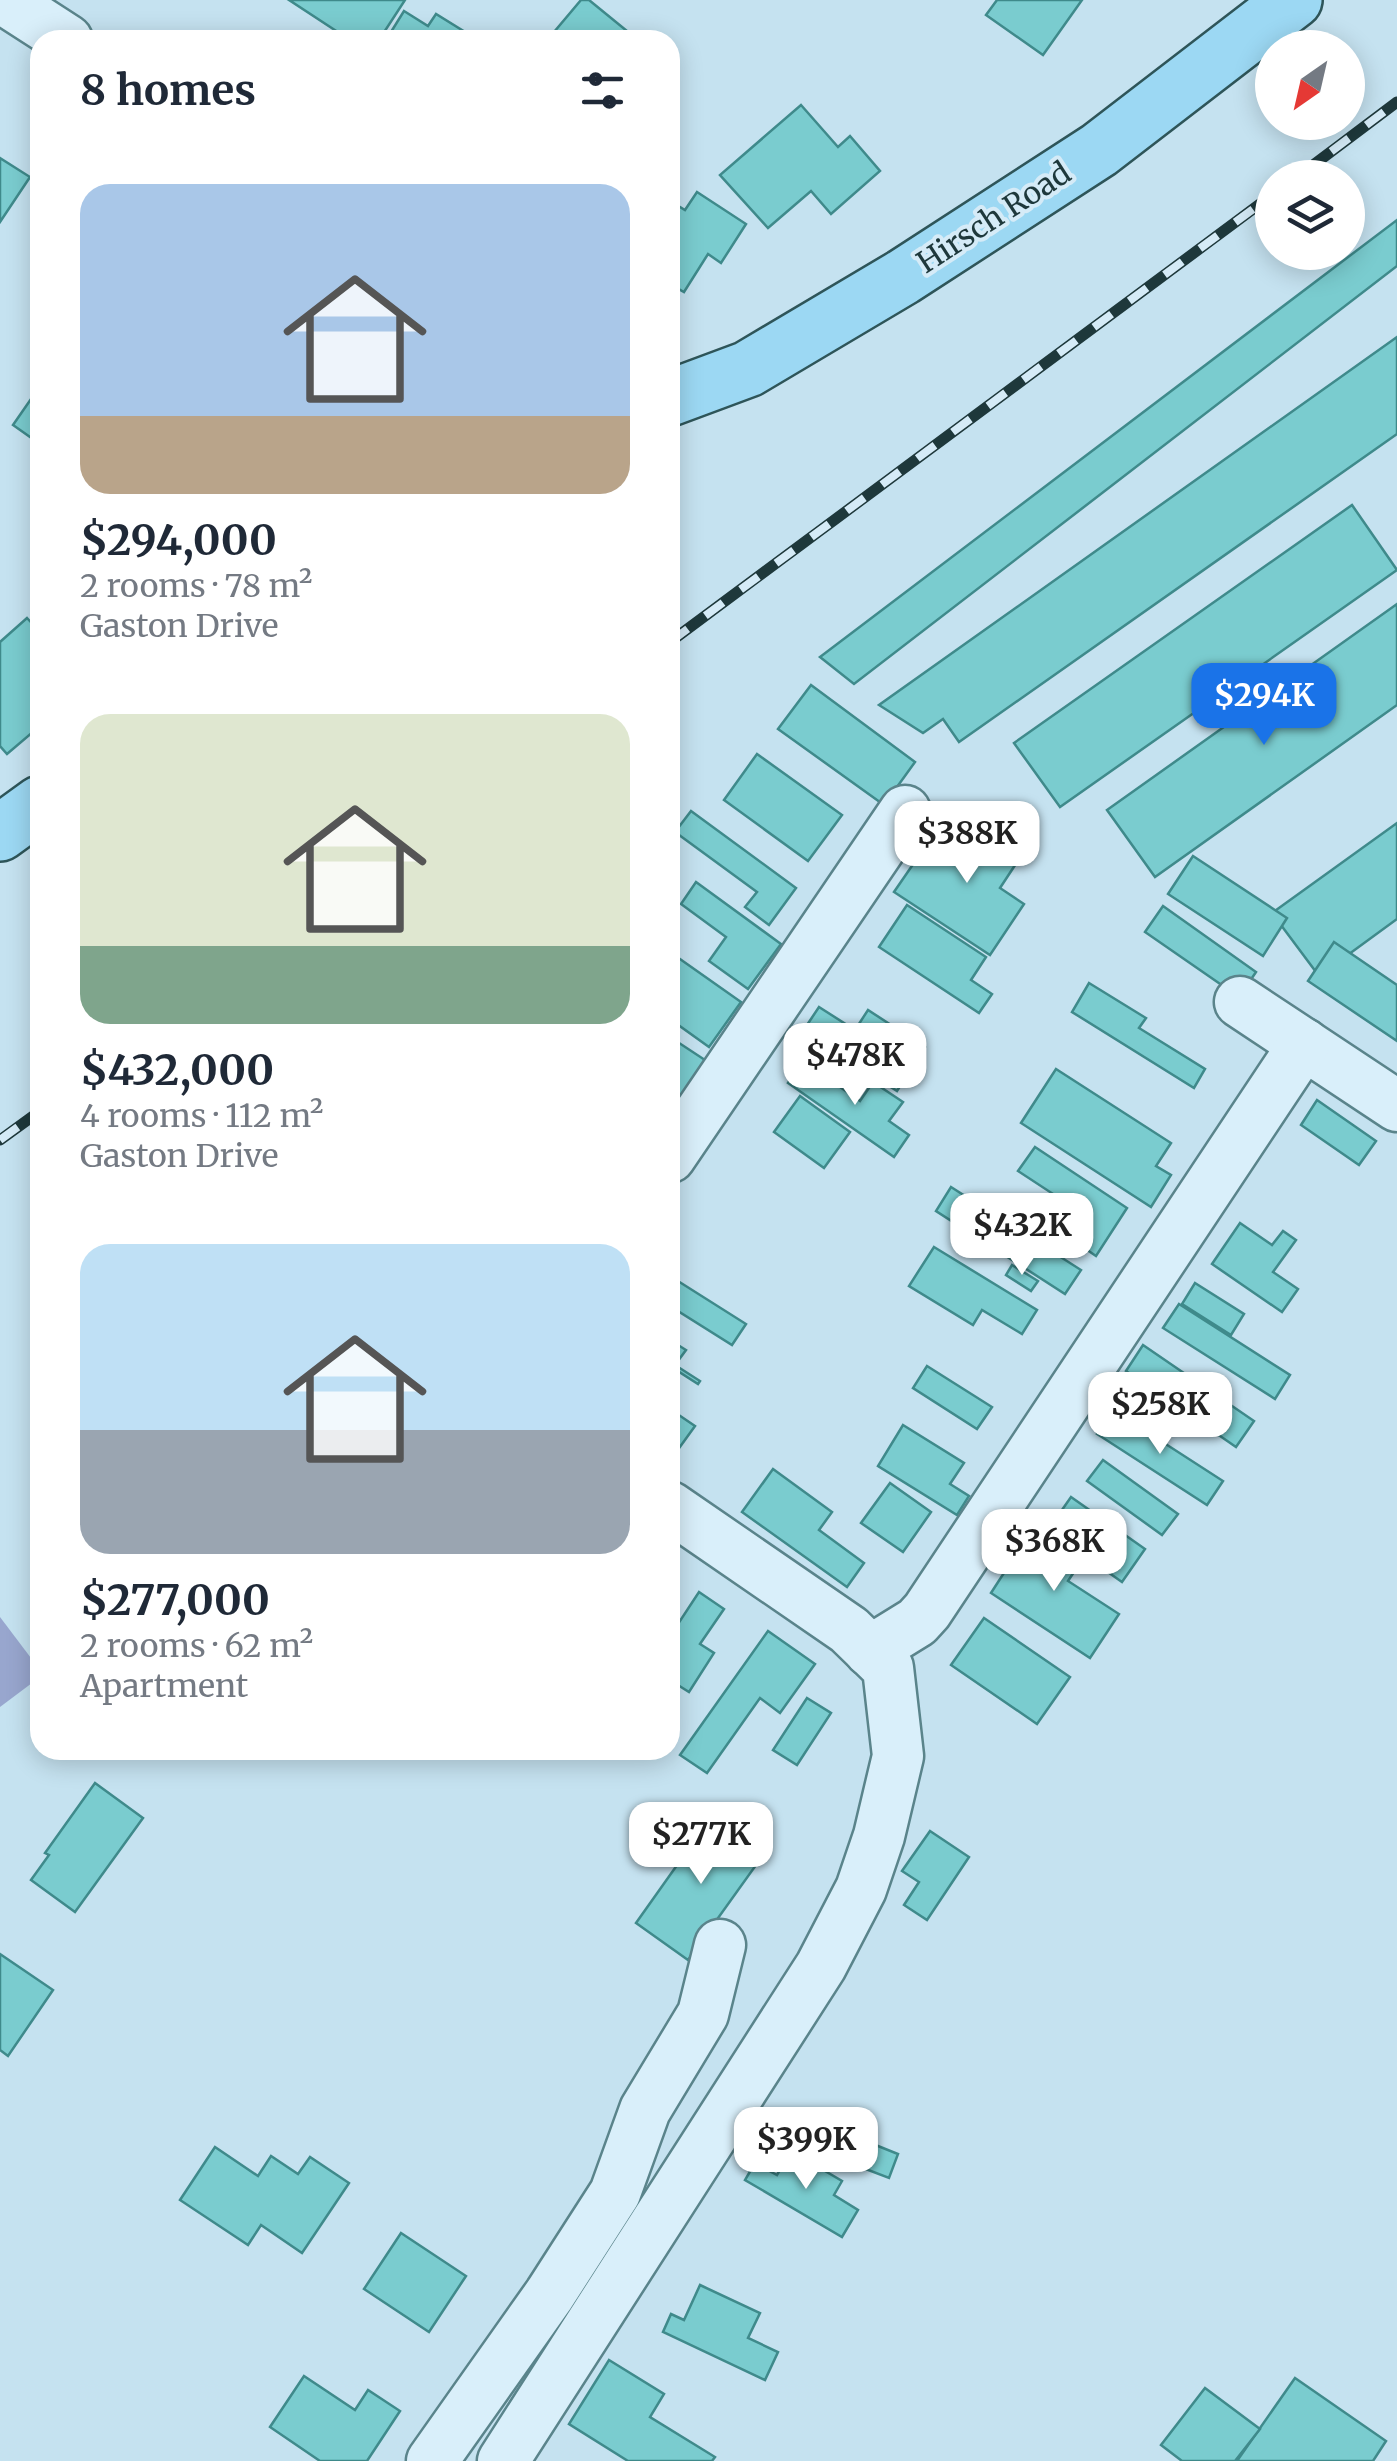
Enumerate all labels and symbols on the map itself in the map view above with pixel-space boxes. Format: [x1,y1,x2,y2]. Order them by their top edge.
north arrow [1255,30,1365,140]
street label: Hirsch Road [909,153,1078,281]
pin: $294K [1194,663,1334,748]
pin: $388K [897,801,1037,886]
pin: $478K [785,1023,925,1108]
pin: $432K [952,1193,1092,1278]
pin: $258K [1090,1372,1230,1457]
pin: $368K [984,1509,1124,1594]
pin: $277K [631,1802,771,1887]
pin: $399K [736,2107,876,2192]

